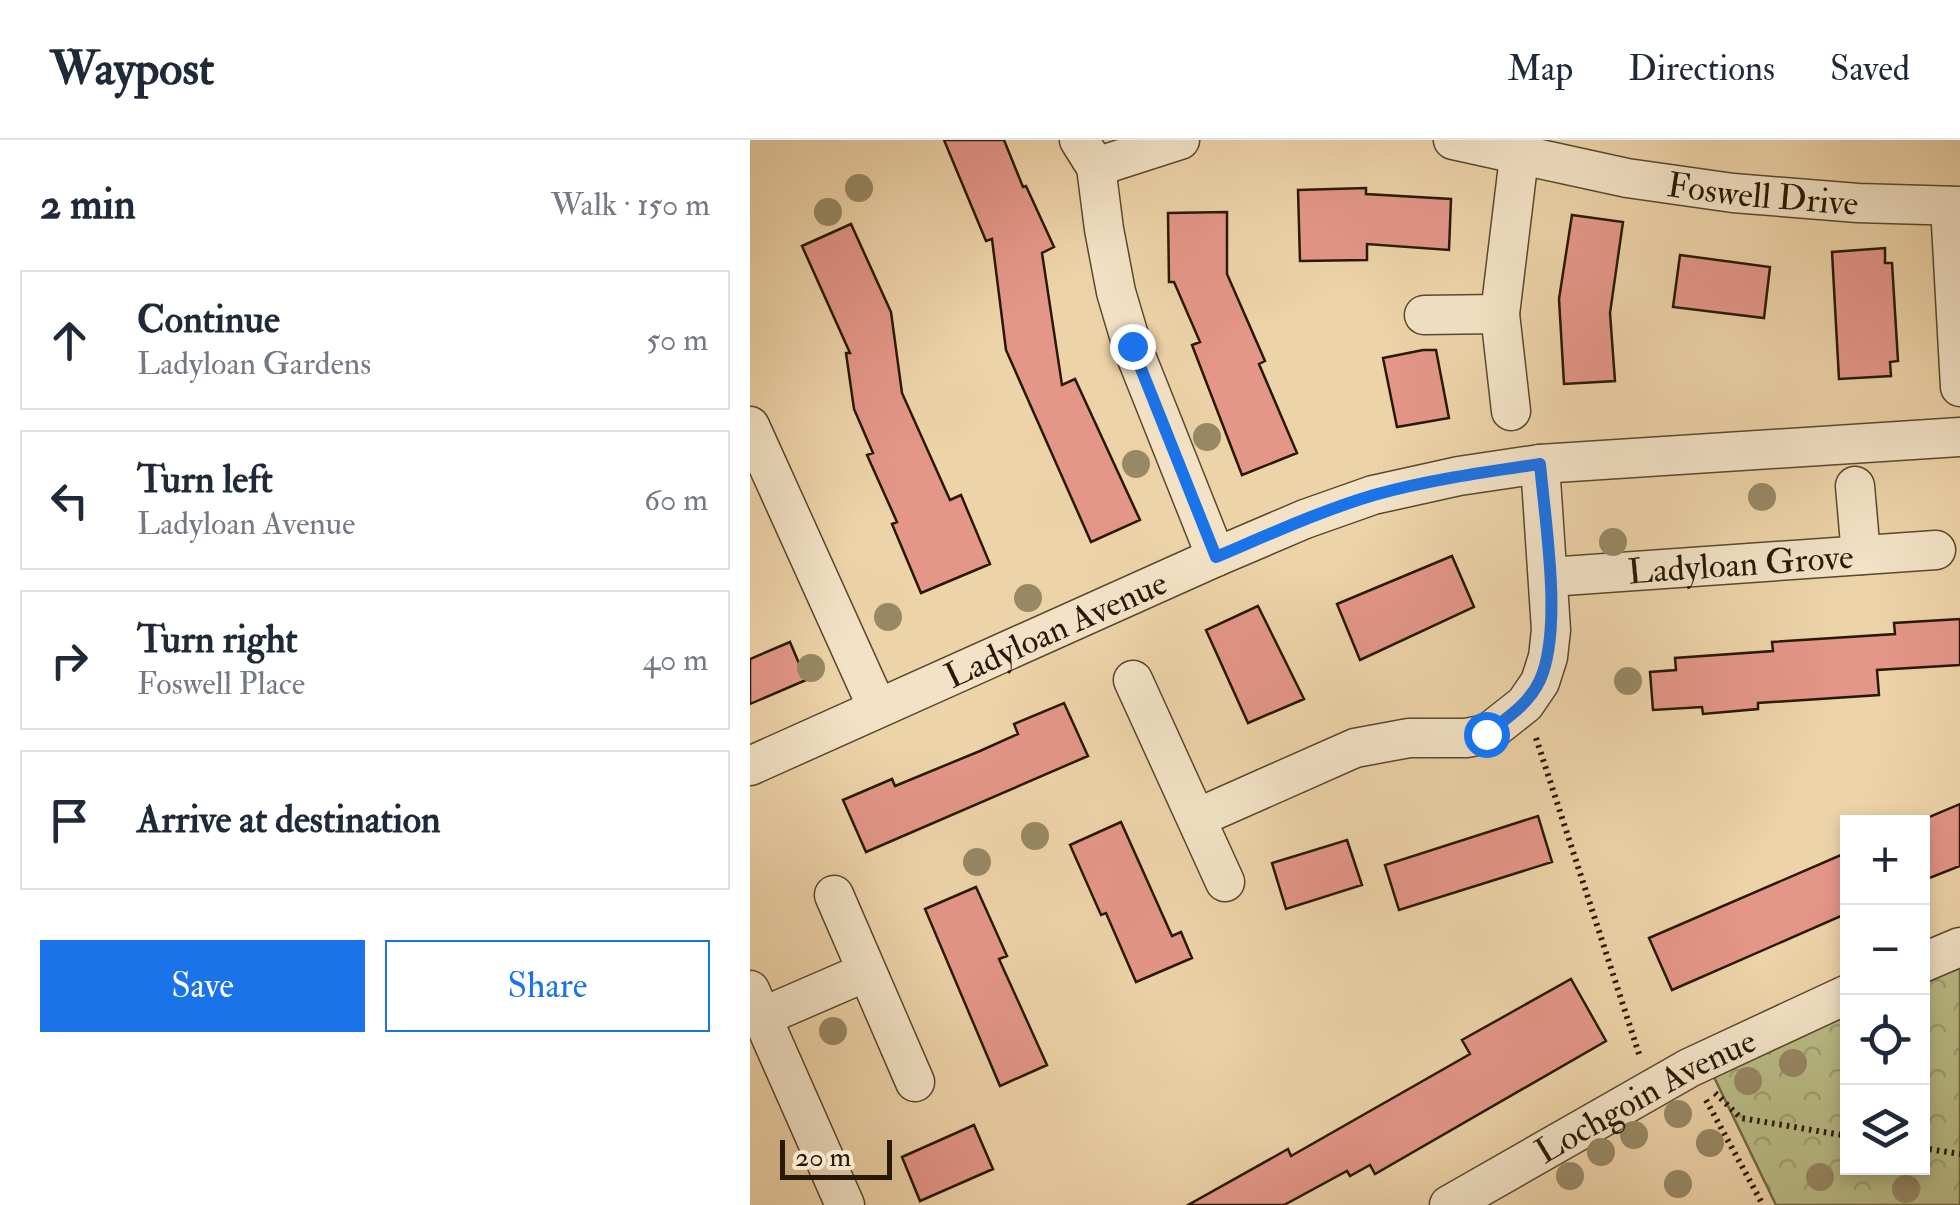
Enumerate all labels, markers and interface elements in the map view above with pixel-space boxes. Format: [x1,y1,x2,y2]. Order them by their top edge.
text: Waypost [50,39,214,99]
text: Map [1507,47,1573,91]
text: Directions [1628,47,1775,91]
text: Saved [1830,47,1910,91]
street label: Foswell Drive [1665,163,1860,226]
text: 2 min [40,179,136,231]
text: Walk · 150 m [551,185,710,225]
text: Continue [137,296,280,344]
icon: ahead [42,313,97,368]
text: 50 m [646,320,708,360]
route end [1110,324,1156,370]
text: Ladyloan Gardens [137,344,371,384]
text: Turn left [137,456,273,504]
icon: left [42,473,97,528]
text: 60 m [644,480,708,520]
text: Ladyloan Avenue [137,504,355,544]
street label: Ladyloan Grove [1626,535,1855,594]
street label: Ladyloan Avenue [938,561,1174,699]
text: Turn right [137,616,298,664]
icon: right [42,633,97,688]
text: 40 m [643,640,708,680]
text: Foswell Place [137,664,305,704]
route start [1464,712,1510,758]
icon: arrive [42,793,97,848]
text: Arrive at destination [137,796,441,844]
map controls [1840,815,1930,1175]
button: + [1840,815,1930,905]
button: − [1840,905,1930,995]
button: Save [40,940,365,1032]
button: Share [385,940,710,1032]
button: locate [1840,995,1930,1085]
street label: Lochgoin Avenue [1528,1019,1763,1174]
button: layers [1840,1085,1930,1175]
scale bar [780,1135,892,1180]
text: 20 m [795,1140,851,1175]

